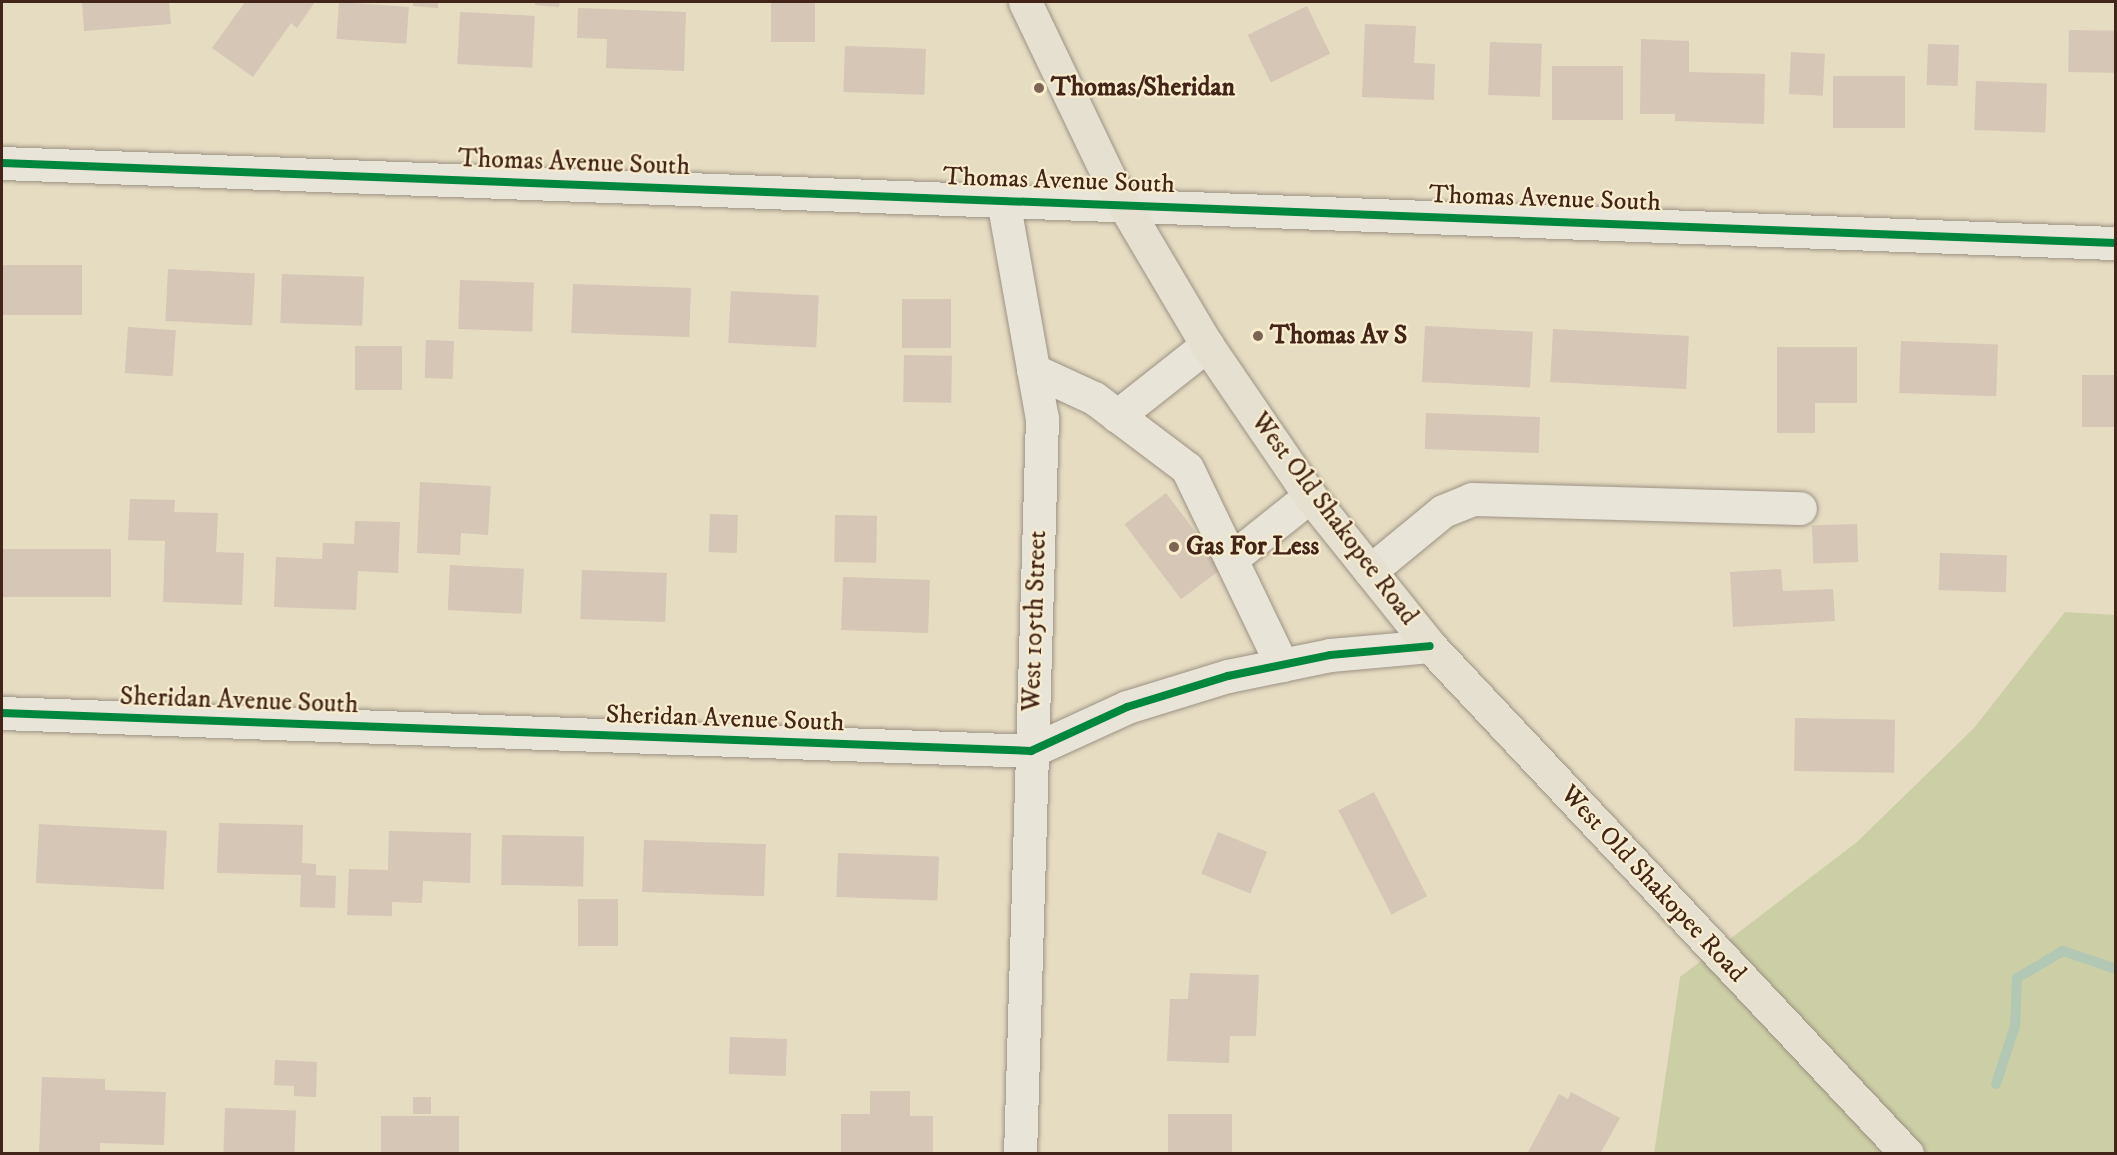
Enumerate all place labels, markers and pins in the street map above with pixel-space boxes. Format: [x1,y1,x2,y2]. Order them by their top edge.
place label: Thomas/Sheridan [1051,72,1235,104]
marker: Thomas/Sheridan [1032,81,1046,95]
place label: Thomas Av S [1270,320,1407,352]
marker: Thomas Av S [1251,329,1265,343]
place label: Gas For Less [1186,531,1319,563]
marker: Gas For Less [1167,540,1181,554]

